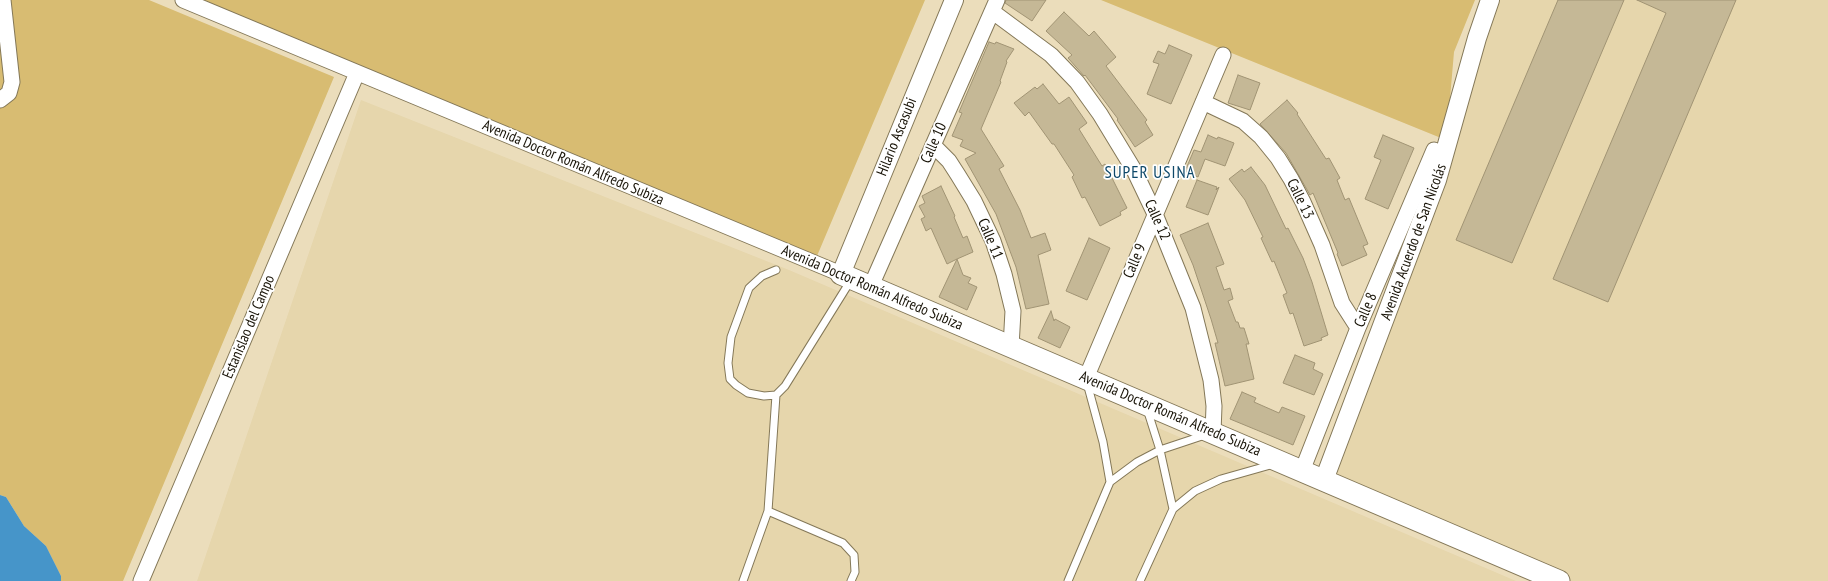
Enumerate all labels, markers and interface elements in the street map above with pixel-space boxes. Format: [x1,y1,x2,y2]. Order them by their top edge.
street label: Hilario Ascasubi [873,95,921,179]
street label: Avenida Doctor Román Alfredo Subiza [480,117,666,209]
street label: Calle 10 [917,120,951,166]
street label: Avenida Acuerdo de San Nicolás [1377,161,1451,323]
district label: SUPER USINA [1104,163,1196,183]
street label: Calle 13 [1283,176,1317,222]
street label: Calle 12 [1140,197,1174,243]
street label: Calle 11 [973,216,1007,262]
street label: Calle 9 [1120,241,1150,281]
street label: Avenida Doctor Román Alfredo Subiza [779,242,965,334]
street label: Estanislao del Campo [219,273,279,381]
street label: Calle 8 [1351,290,1381,330]
street label: Avenida Doctor Román Alfredo Subiza [1077,368,1263,460]

